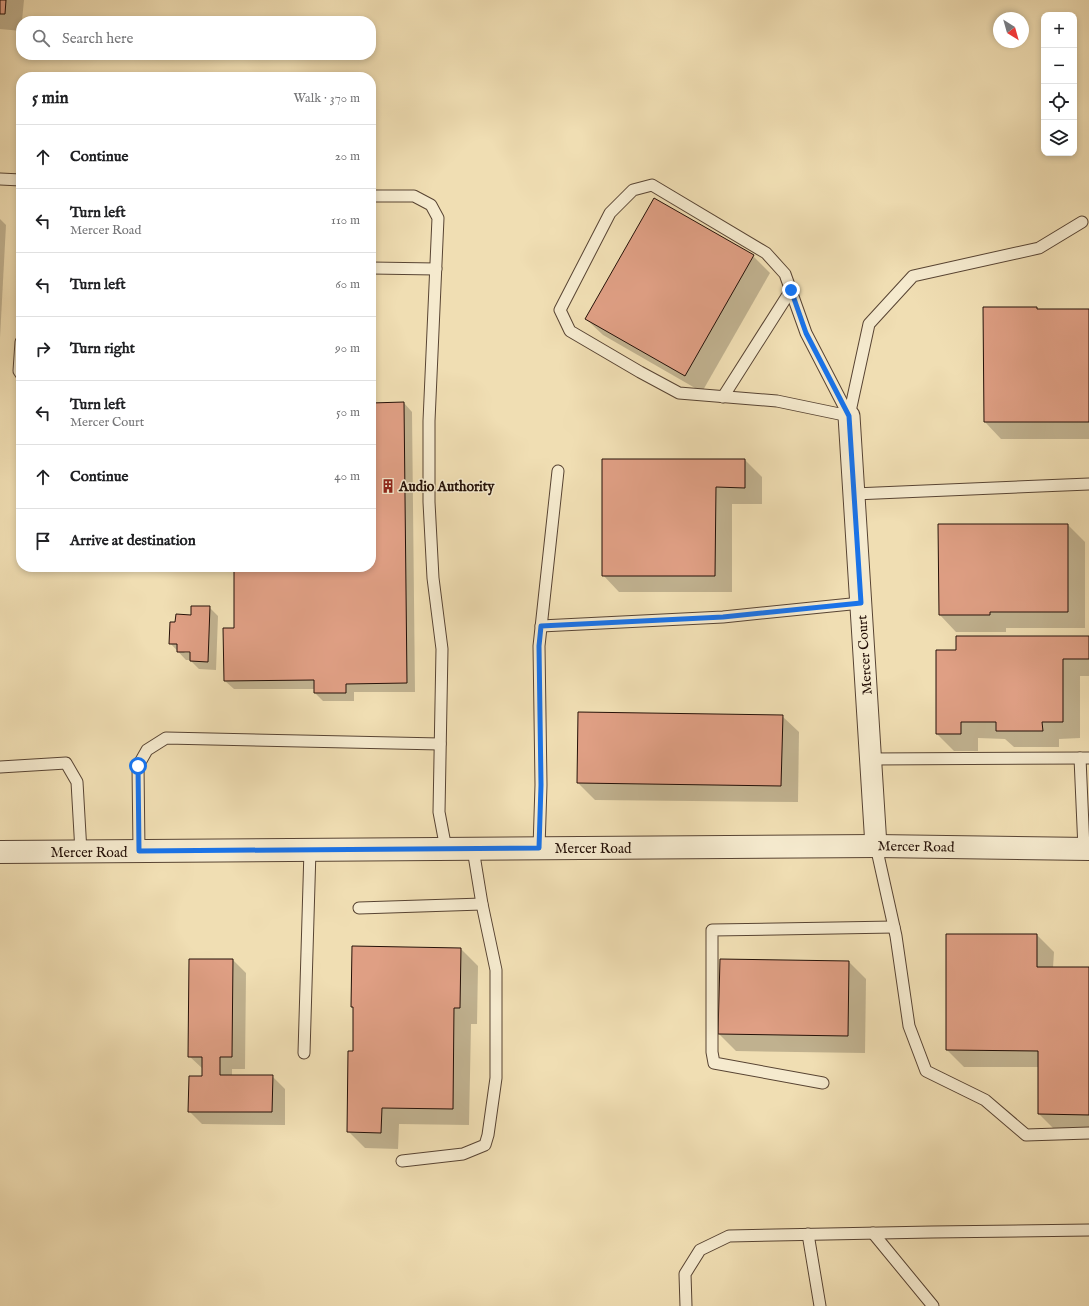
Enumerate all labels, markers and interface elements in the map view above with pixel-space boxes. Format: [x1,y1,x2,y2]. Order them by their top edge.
north arrow [993,12,1029,48]
map controls [1041,12,1077,156]
button: + [1041,12,1077,48]
search box [16,16,376,60]
icon: search [30,27,52,49]
text: Search here [62,29,133,48]
button: − [1041,48,1077,84]
button: locate [1041,84,1077,120]
text: 5 min [32,88,69,109]
text: Walk · 370 m [294,90,360,107]
button: layers [1041,120,1077,156]
icon: ahead [32,146,54,168]
text: Continue [70,147,128,166]
text: 20 m [335,148,360,165]
text: Turn left [70,203,126,222]
icon: left [32,210,54,232]
text: 110 m [331,212,360,229]
text: Mercer Road [70,222,141,239]
icon: left [32,274,54,296]
text: Turn left [70,275,126,294]
text: 60 m [335,276,360,293]
route end [782,281,800,299]
icon: right [32,338,54,360]
text: Turn right [70,339,135,358]
text: 90 m [335,340,360,357]
text: Turn left [70,395,126,414]
icon: left [32,402,54,424]
text: 50 m [336,404,360,421]
text: Mercer Court [70,414,144,431]
icon: ahead [32,466,54,488]
text: Continue [70,467,128,486]
text: 40 m [334,468,360,485]
building icon: Audio Authority [380,478,396,494]
place label: Audio Authority [398,478,496,496]
icon: arrive [32,530,54,552]
text: Arrive at destination [70,531,196,550]
street label: Mercer Court [853,614,877,695]
route start [129,757,147,775]
street label: Mercer Road [877,837,955,857]
street label: Mercer Road [555,840,632,858]
street label: Mercer Road [51,844,128,862]

